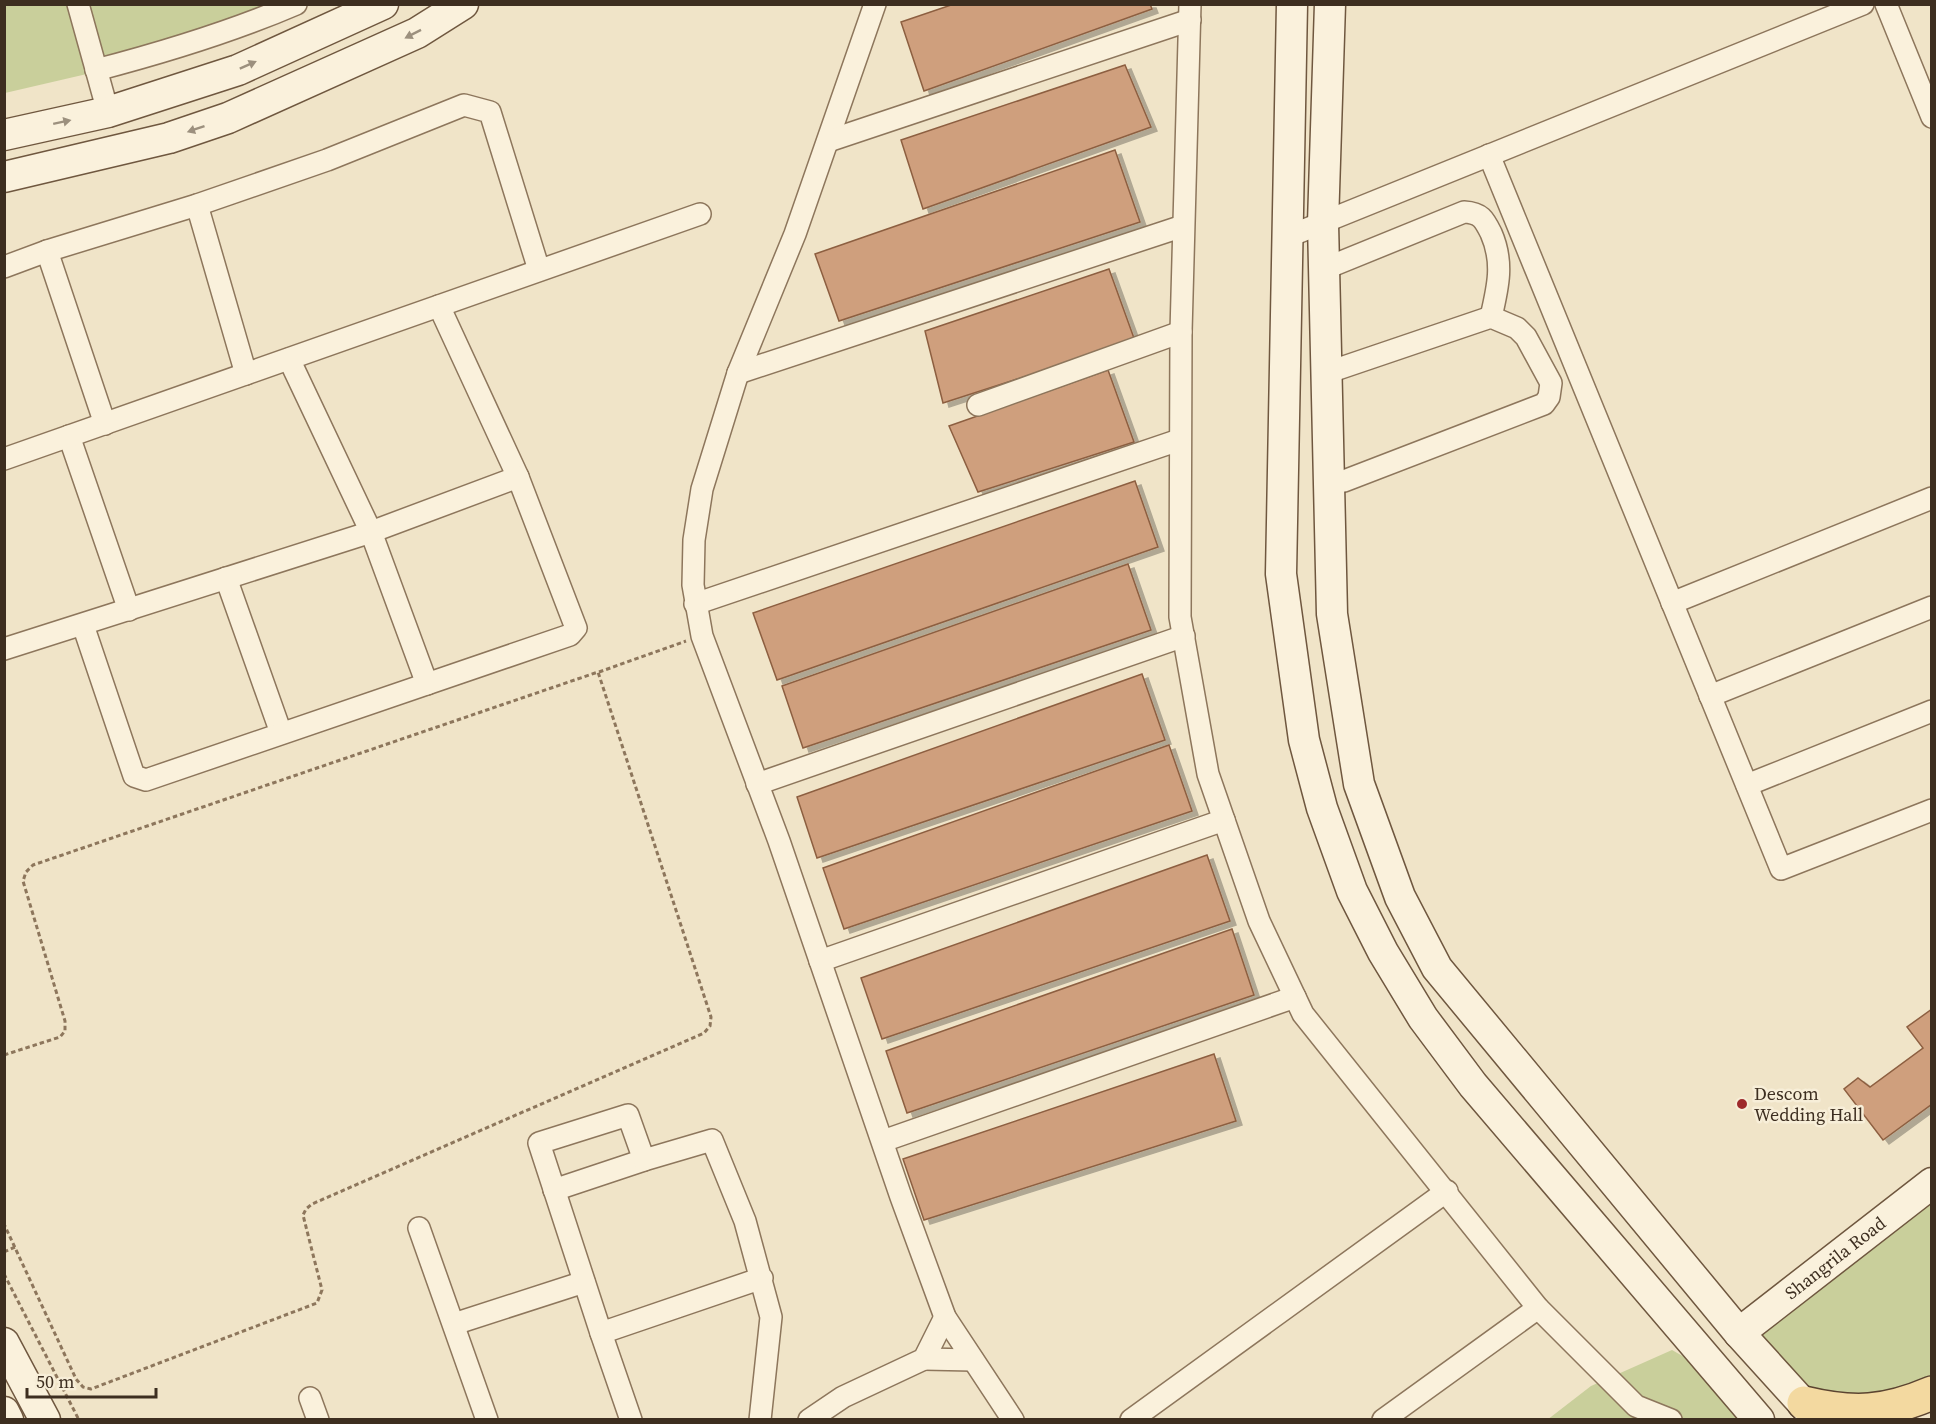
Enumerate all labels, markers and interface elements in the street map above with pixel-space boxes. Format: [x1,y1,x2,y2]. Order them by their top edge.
one-way arrow [404,29,422,39]
one-way arrow [239,61,256,70]
one-way arrow [52,117,71,127]
one-way arrow [187,125,205,135]
place label: Descom Wedding Hall [1754,1081,1863,1127]
marker: Descom Wedding Hall [1735,1097,1749,1111]
street label: Shangrila Road [1779,1211,1891,1305]
scale bar [27,1361,156,1399]
text: 50 m [36,1369,74,1394]

